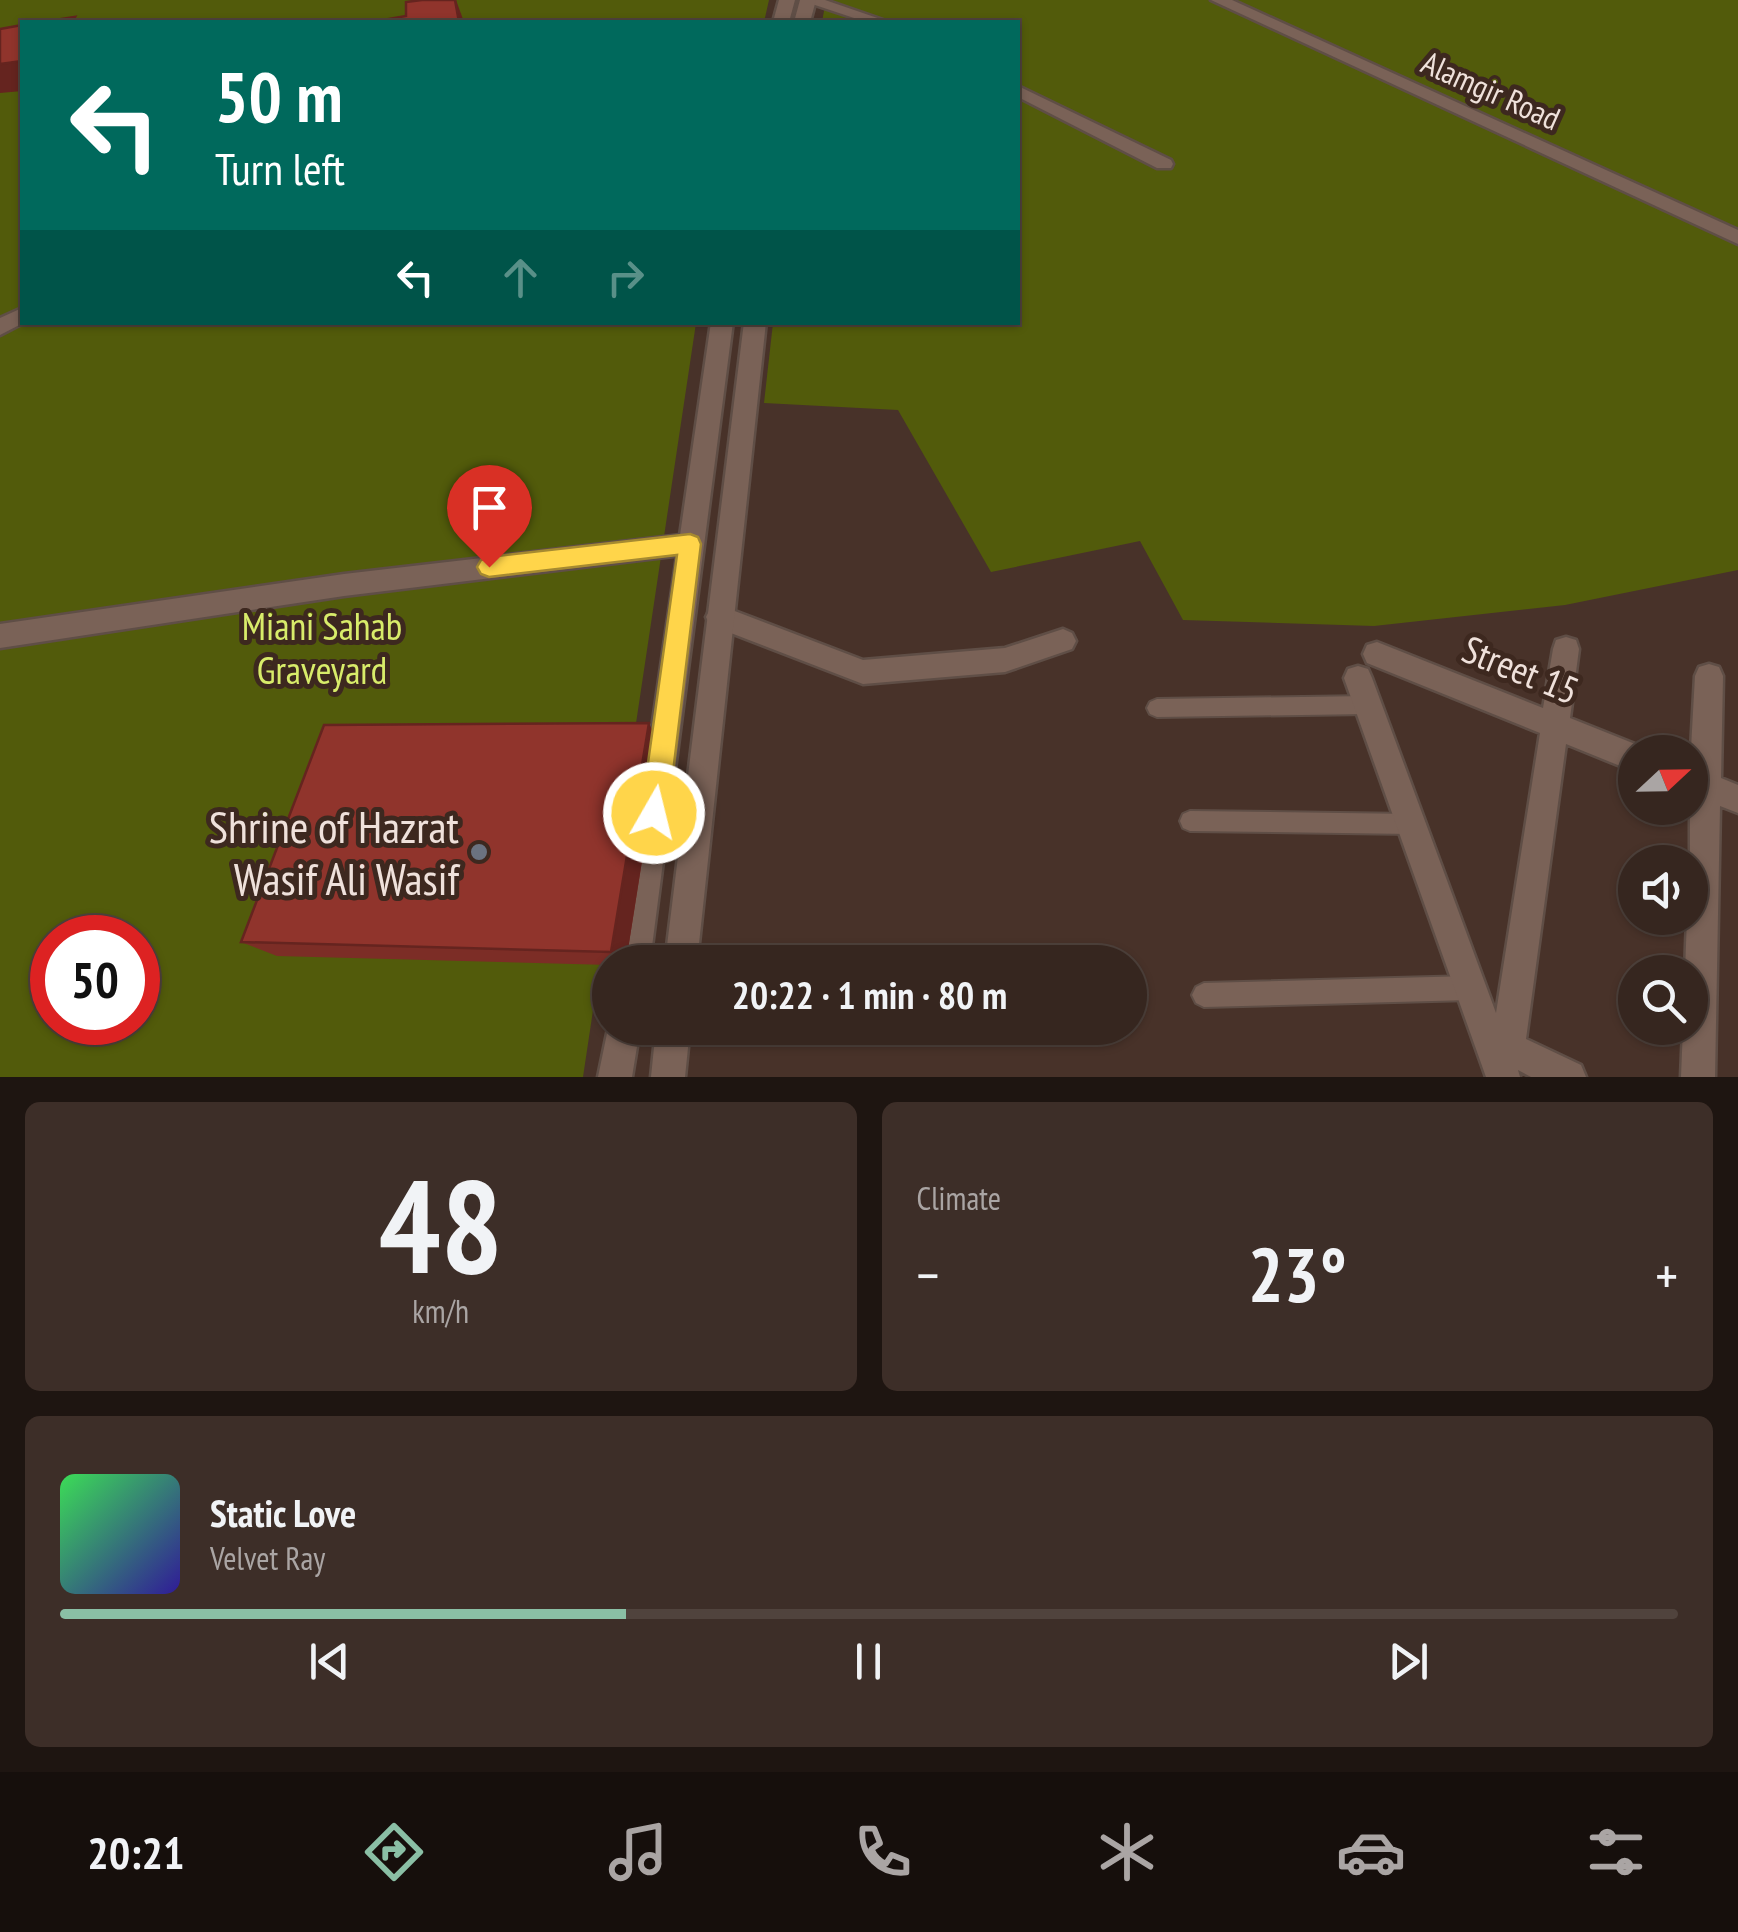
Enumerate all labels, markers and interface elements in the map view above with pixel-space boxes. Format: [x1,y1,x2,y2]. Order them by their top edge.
street label: Alamgir Road [1415,41,1567,139]
text: 50 m [215,51,343,141]
icon: left [50,60,180,190]
text: Turn left [215,139,345,197]
icon: left [388,250,443,305]
icon: ahead [493,250,548,305]
icon: right [598,250,653,305]
pin [447,465,532,568]
icon: arrive [462,480,517,535]
park label: Miani Sahab Graveyard [242,601,402,694]
street label: Street 15 [1456,624,1586,714]
north arrow [1618,735,1708,825]
map controls [1618,735,1708,1045]
position arrow [602,761,706,865]
place label: Shrine of Hazrat Wasif Ali Wasif [209,797,460,907]
marker: Shrine of Hazrat Wasif Ali Wasif [468,841,490,863]
button: sound [1618,845,1708,935]
speed limit sign: 50 [30,915,160,1045]
button: search [1618,955,1708,1045]
text: 20:22 · 1 min · 80 m [732,970,1007,1019]
text: 48 [379,1141,503,1309]
text: Climate [917,1177,1001,1219]
text: 23° [1248,1226,1347,1323]
text: − [917,1239,939,1310]
text: + [1655,1239,1678,1310]
text: km/h [412,1290,469,1332]
text: Static Love [210,1488,356,1537]
text: Velvet Ray [210,1537,325,1579]
icon: previous [302,1634,357,1689]
icon: pause [841,1634,896,1689]
icon: next [1381,1634,1436,1689]
icon: directions [359,1817,429,1887]
icon: music [603,1817,673,1887]
icon: phone [848,1817,918,1887]
icon: climate [1092,1817,1162,1887]
icon: car [1336,1817,1406,1887]
icon: filters [1581,1817,1651,1887]
text: 20:21 [87,1823,185,1881]

